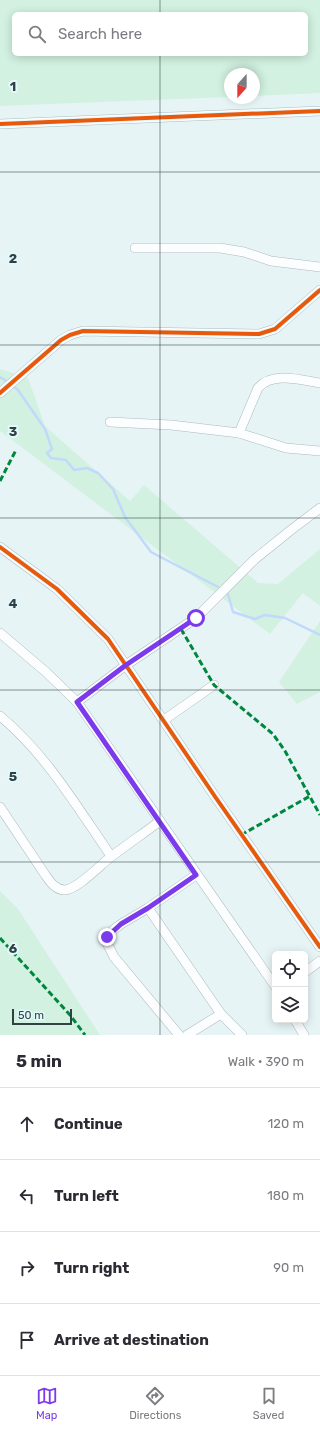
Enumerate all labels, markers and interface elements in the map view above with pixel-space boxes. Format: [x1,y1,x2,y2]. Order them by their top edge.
search box [12,12,308,56]
icon: search [26,23,48,45]
text: Search here [58,25,142,43]
north arrow [224,68,260,104]
text: 1 [10,79,16,94]
text: 2 [9,251,17,266]
text: 3 [9,424,18,439]
text: 4 [9,596,18,611]
route start [187,609,205,627]
text: 5 [9,769,17,784]
route end [98,928,116,946]
text: 6 [9,941,18,956]
map controls [272,951,308,1023]
button: locate [272,951,308,987]
button: layers [272,987,308,1023]
scale bar [12,1007,72,1026]
text: 50 m [18,1009,44,1022]
text: 5 min [16,1051,62,1071]
text: Walk · 390 m [228,1054,304,1069]
icon: ahead [16,1113,38,1135]
text: Continue [54,1115,123,1133]
text: 120 m [268,1116,304,1131]
icon: left [16,1185,38,1207]
text: Turn left [54,1187,119,1205]
text: 180 m [267,1188,304,1203]
icon: right [16,1257,38,1279]
text: Turn right [54,1259,129,1277]
text: 90 m [273,1260,304,1275]
icon: arrive [16,1329,38,1351]
text: Arrive at destination [54,1331,209,1349]
tab: Map [36,1385,58,1422]
tab: Directions [129,1385,181,1422]
tab: Saved [253,1385,284,1422]

